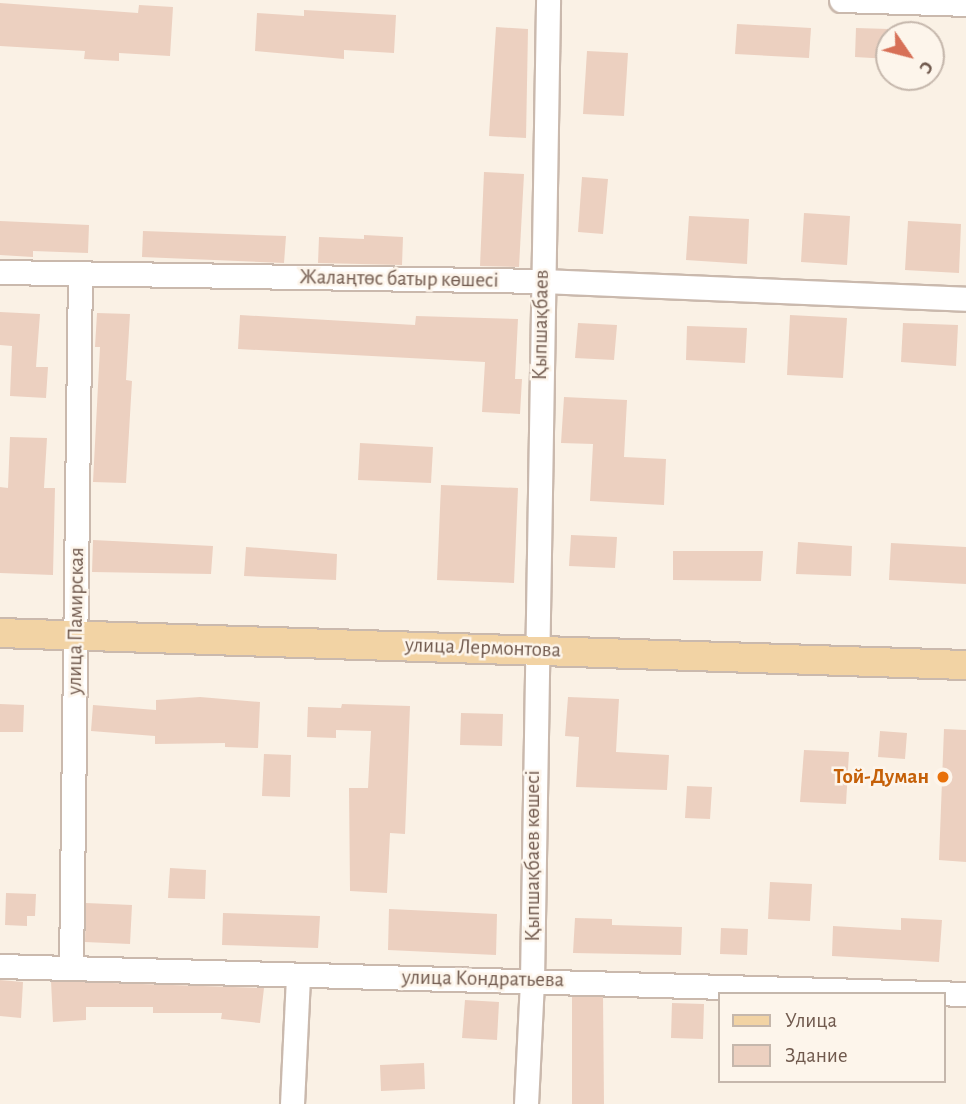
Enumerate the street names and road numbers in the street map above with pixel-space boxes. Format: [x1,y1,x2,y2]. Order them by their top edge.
street label: Жалаңтөс батыр көшесі [299,265,499,293]
street label: Қыпшақбаев [527,270,555,380]
street label: улица Памирская [62,547,90,695]
street label: улица Лермонтова [405,633,561,663]
street label: Қыпшақбаев көшесі [520,770,546,942]
street label: улица Кондратьева [402,965,564,993]

